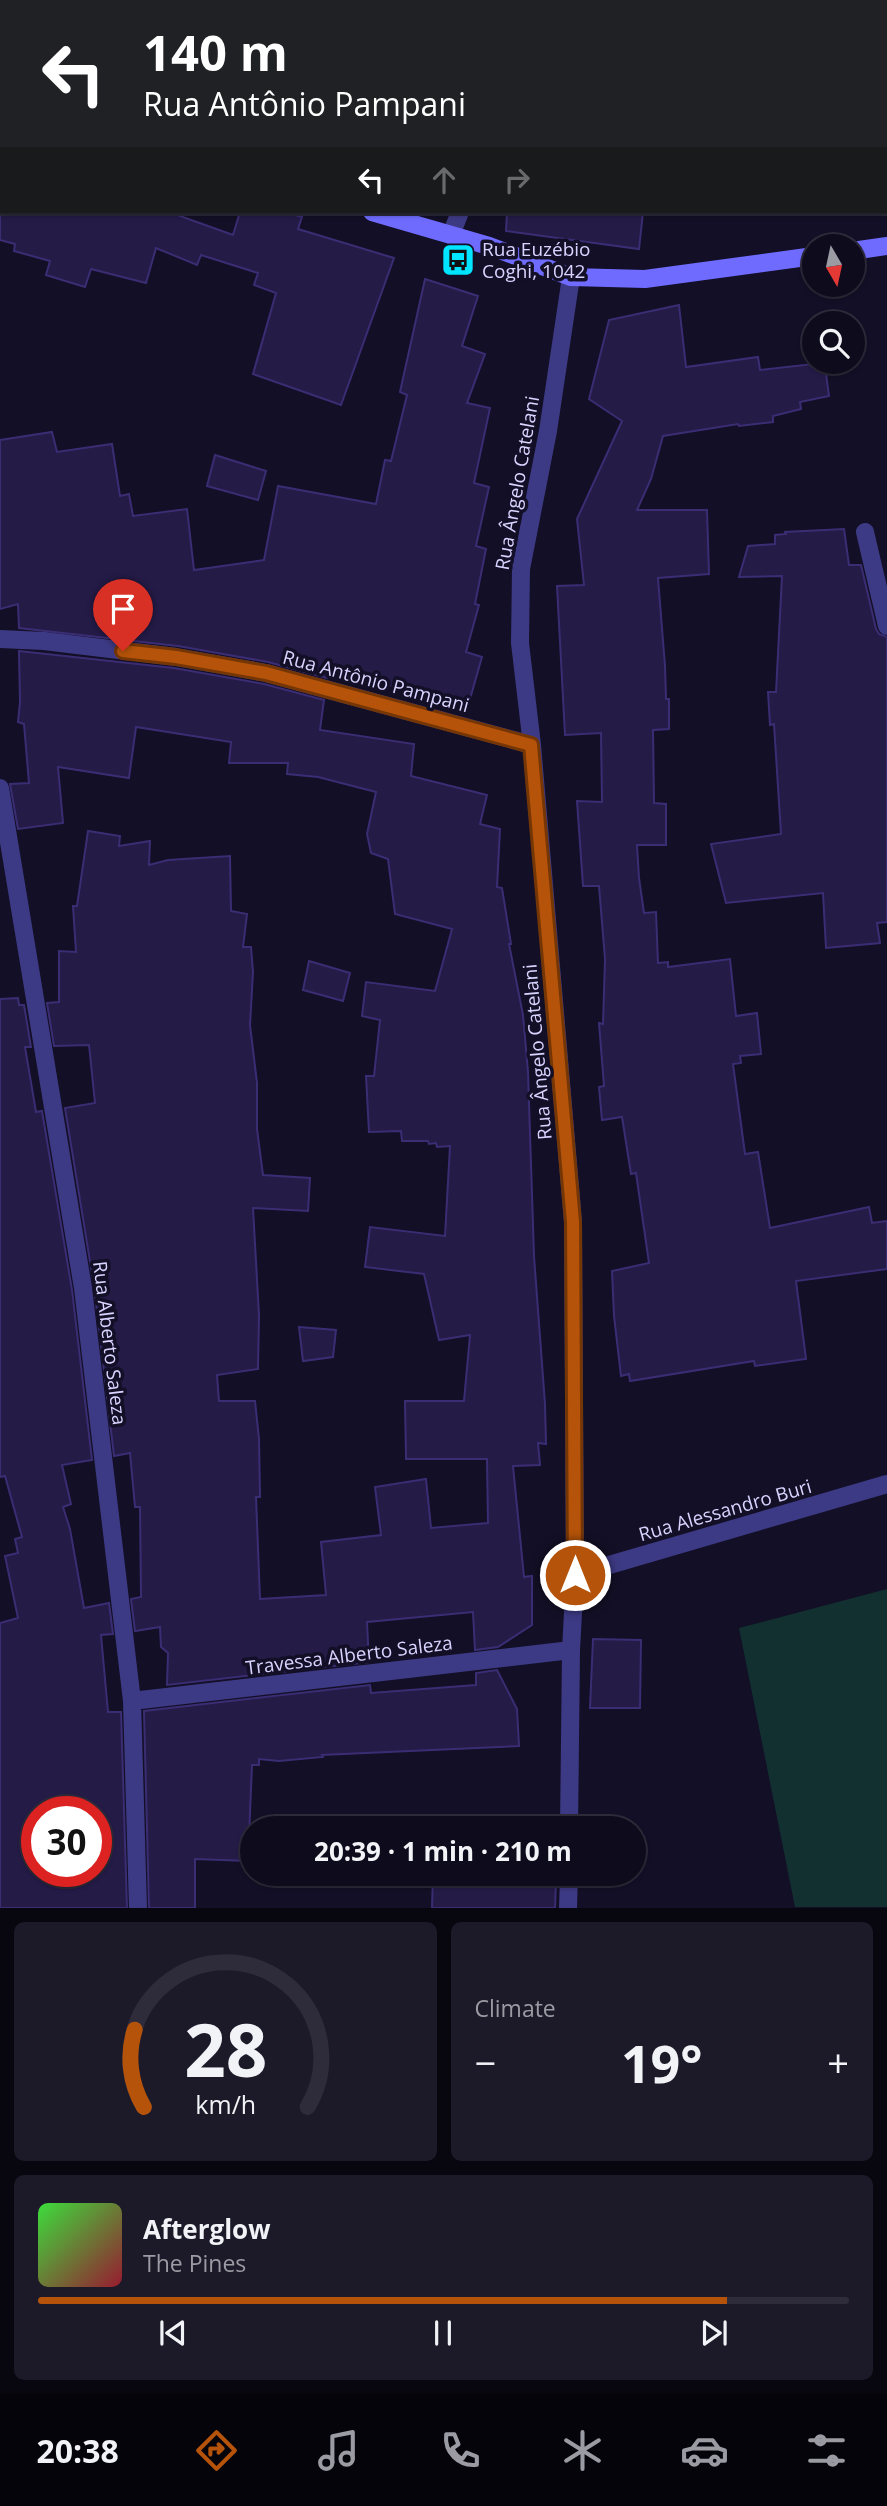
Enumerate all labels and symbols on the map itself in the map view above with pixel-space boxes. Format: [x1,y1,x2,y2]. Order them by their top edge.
north arrow [802,234,864,298]
place label: Rua Euzébio Coghi, 1042 [482,236,591,284]
bus stop icon: Rua Euzébio Coghi, 1042 [439,241,477,279]
street label: Rua Ângelo Catelani [489,394,545,572]
pin [93,579,153,651]
street label: Rua Antônio Pampani [280,644,472,718]
street label: Rua Ângelo Catelani [516,963,558,1141]
street label: Rua Alberto Saleza [87,1260,133,1426]
street label: Rua Alessandro Buri [635,1473,815,1547]
position arrow [538,1538,612,1612]
street label: Travessa Alberto Saleza [244,1629,454,1681]
speed limit sign: 30 [21,1796,112,1887]

